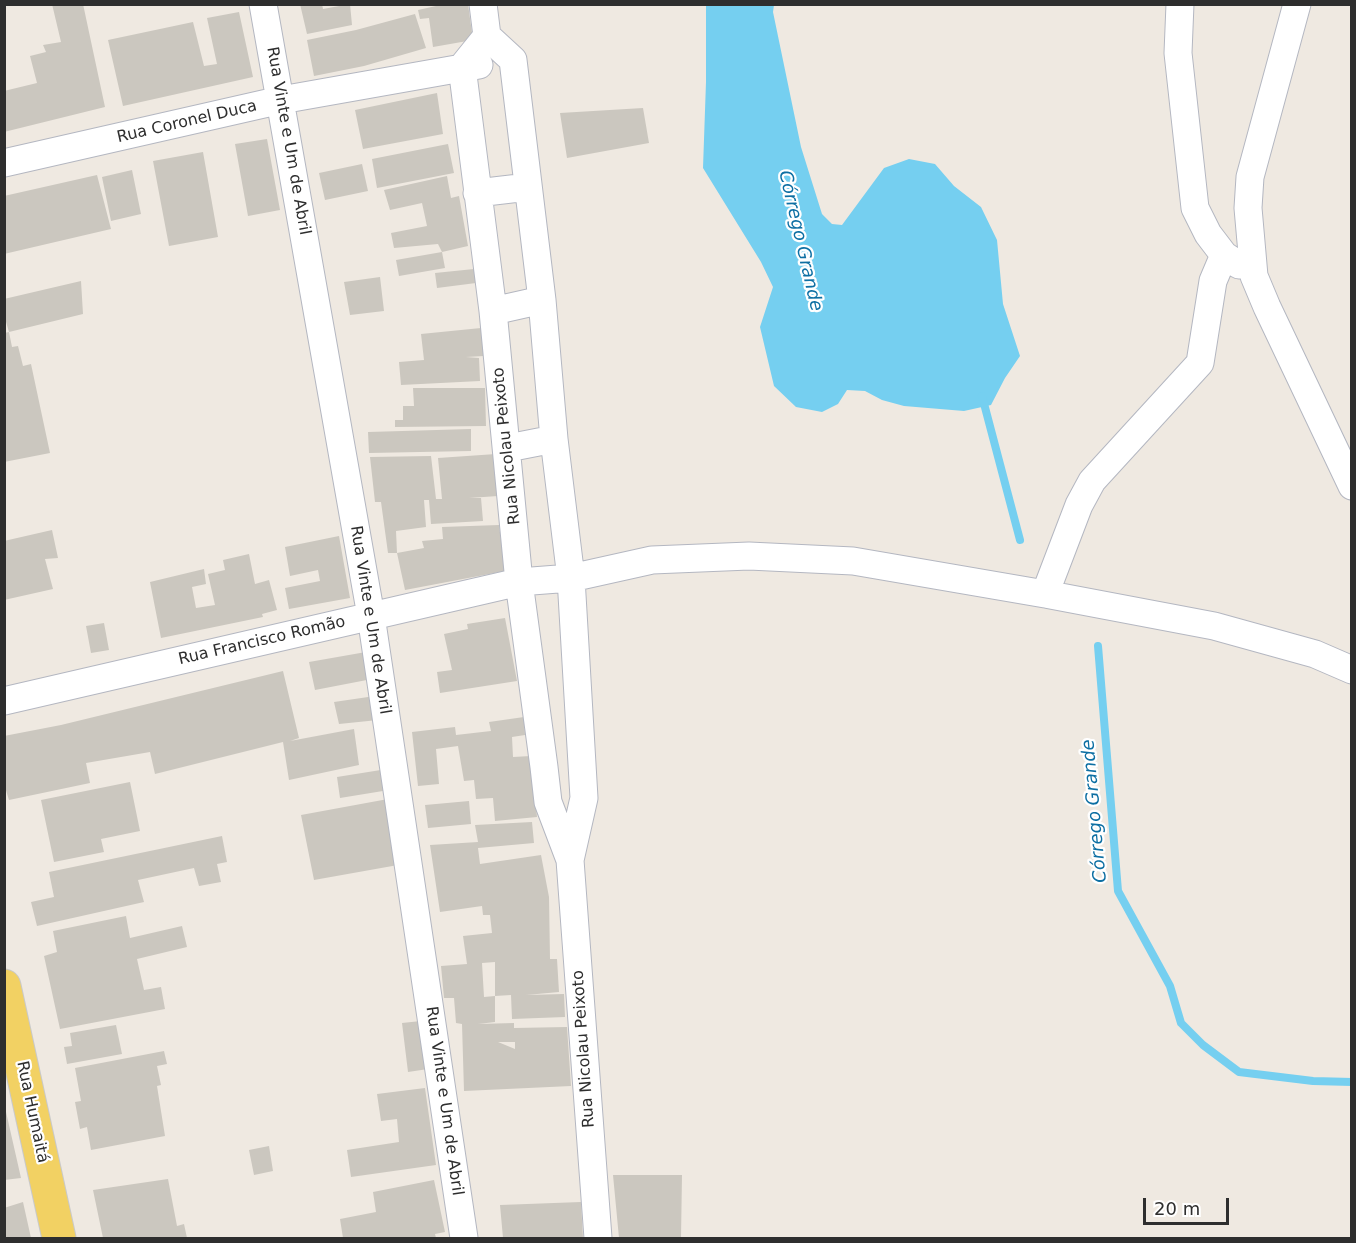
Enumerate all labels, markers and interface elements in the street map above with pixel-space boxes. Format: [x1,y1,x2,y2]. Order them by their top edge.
street label: Rua Vinte e Um de Abril [262,45,314,237]
street label: Rua Coronel Duca [115,97,259,147]
water label: Córrego Grande [773,168,827,314]
street label: Rua Nicolau Peixoto [489,366,525,526]
street label: Rua Vinte e Um de Abril [346,524,394,716]
street label: Rua Francisco Romão [177,612,347,670]
water label: Córrego Grande [1078,738,1112,884]
street label: Rua Nicolau Peixoto [569,969,599,1129]
street label: Rua Vinte e Um de Abril [421,1005,467,1197]
street label: Rua Humaitá [12,1059,52,1165]
scale bar [1146,1186,1232,1224]
text: 20 m [1154,1198,1200,1219]

